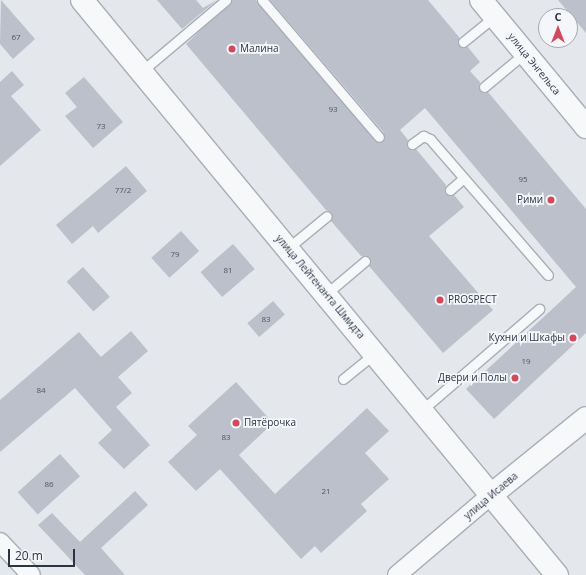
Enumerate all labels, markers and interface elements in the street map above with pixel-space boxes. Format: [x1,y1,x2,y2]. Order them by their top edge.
north arrow [538,8,578,48]
text: С [554,9,562,24]
street label: улица Энгельса [505,31,563,97]
house number: 67 [11,32,21,42]
place label: Малина [240,43,279,55]
marker: Малина [227,44,237,54]
house number: 93 [328,104,338,114]
house number: 73 [96,121,106,131]
house number: 95 [518,174,528,184]
house number: 77/2 [115,185,131,195]
place label: Рими [517,194,543,206]
marker: Рими [546,195,556,205]
street label: улица Лейтенанта Шмидта [273,233,367,341]
house number: 79 [170,249,180,259]
house number: 81 [223,265,233,275]
place label: PROSPECT [448,294,497,306]
marker: PROSPECT [435,295,445,305]
house number: 83 [261,314,271,324]
place label: Кухни и Шкафы [489,332,565,344]
marker: Кухни и Шкафы [568,333,578,343]
house number: 19 [521,356,531,366]
place label: Двери и Полы [438,372,507,384]
marker: Двери и Полы [510,373,520,383]
house number: 84 [36,385,46,395]
place label: Пятёрочка [244,417,296,429]
marker: Пятёрочка [231,418,241,428]
house number: 83 [221,432,231,442]
street label: улица Исаева [462,470,520,522]
house number: 86 [44,479,54,489]
house number: 21 [321,486,331,496]
scale bar [10,541,77,567]
text: 20 m [15,547,43,564]

